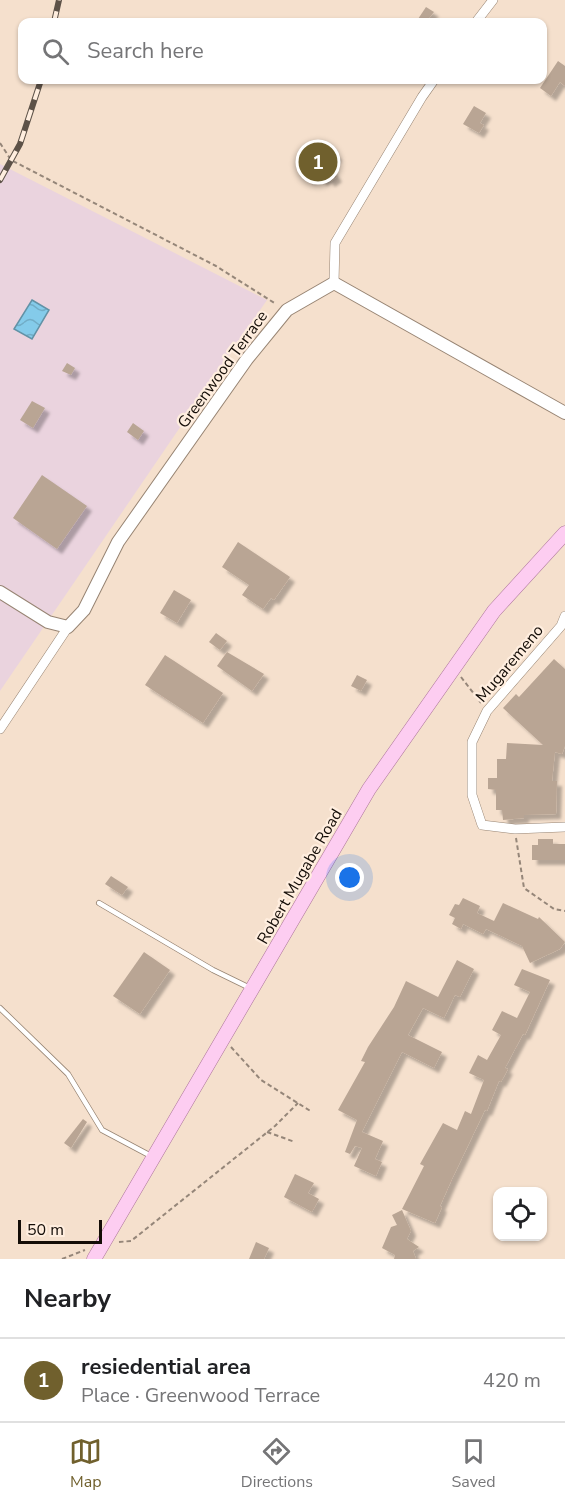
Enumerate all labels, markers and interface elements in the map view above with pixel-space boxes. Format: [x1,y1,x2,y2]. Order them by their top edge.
search box [18,18,547,84]
icon: search [39,35,72,68]
text: Search here [87,36,204,66]
pin: 1 [298,140,338,184]
street label: Greenwood Terrace [173,306,273,433]
street label: Mugaremeno [471,620,549,707]
street label: Robert Mugabe Road [252,805,348,948]
your location [335,863,364,892]
map controls [493,1187,547,1241]
button: locate [493,1187,547,1241]
scale bar [18,1217,102,1244]
text: 50 m [27,1219,64,1241]
text: Nearby [24,1281,111,1316]
text: resiedential area [81,1352,251,1382]
text: 1 [38,1367,50,1394]
text: 420 m [483,1367,541,1394]
text: Place · Greenwood Terrace [81,1382,320,1409]
tab: Map [69,1435,102,1493]
tab: Directions [241,1435,313,1493]
tab: Saved [452,1435,496,1493]

